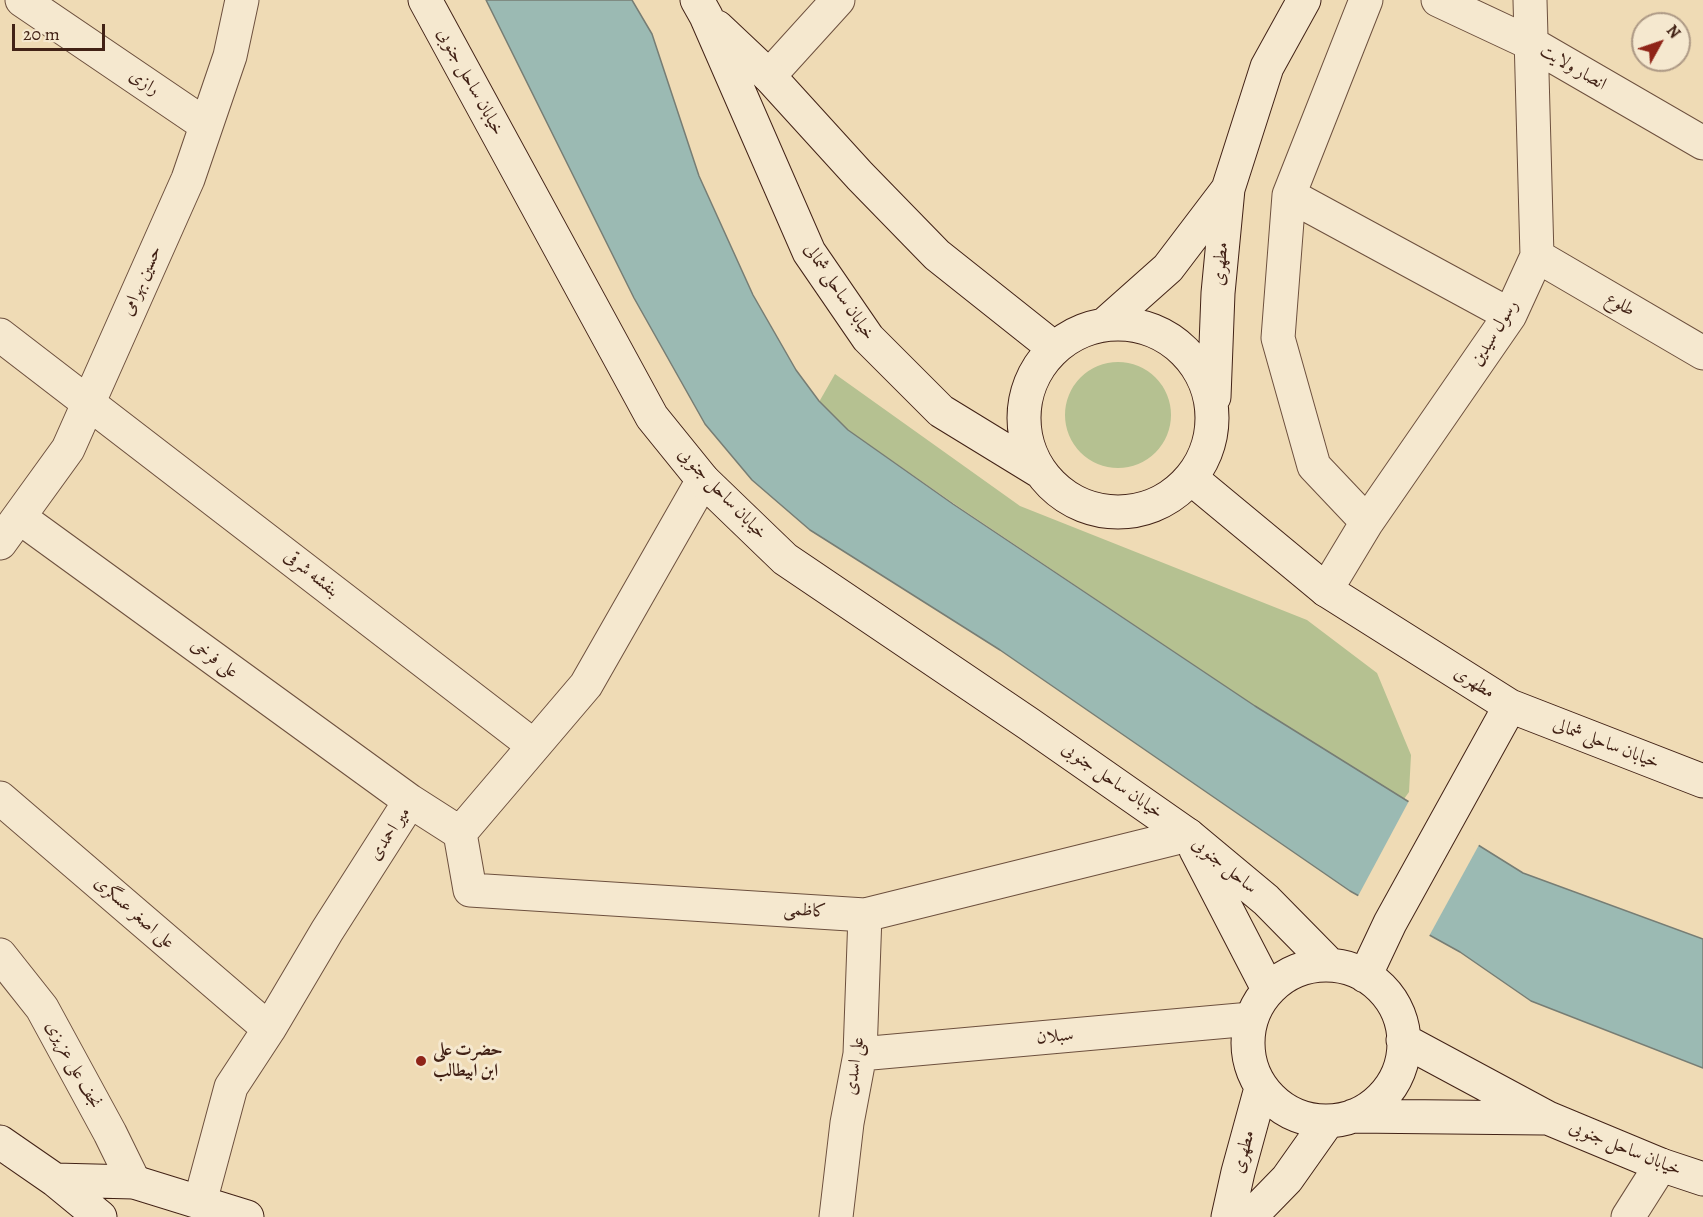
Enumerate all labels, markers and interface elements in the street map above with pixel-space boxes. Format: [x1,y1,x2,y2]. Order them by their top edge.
scale bar [15,12,108,50]
north arrow [1631,12,1691,72]
text: N [1661,20,1685,43]
text: 20 m [23,22,60,46]
street label: خیابان ساحل جنوبی [432,25,508,139]
street label: انصار ولایت [1536,40,1610,96]
street label: رازی [125,65,163,101]
street label: خیابان ساحلی شمالی [799,239,879,345]
street label: مطهری [1208,241,1234,287]
street label: حسین بهرامی [117,243,167,319]
street label: طلوع [1602,288,1638,322]
street label: رسول سیدین [1466,296,1524,370]
street label: خیابان ساحل جنوبی [673,444,771,544]
street label: بنفشه شرقی [279,546,343,602]
street label: علی فرخی [186,634,242,684]
street label: مطهری [1450,662,1498,704]
street label: خیابان ساحلی شمالی [1550,714,1662,774]
street label: خیابان ساحل جنوبی [1057,738,1167,824]
street label: میر احمدی [364,803,416,865]
street label: ساحل جنوبی [1187,833,1261,899]
street label: علی اصغر عسگری [89,872,179,954]
street label: کاظمی [783,899,827,923]
street label: نجف علی عزیزی [40,1017,106,1113]
street label: سبلان [1035,1025,1075,1049]
street label: علی اسدی [840,1035,870,1097]
place label: حضرت علی ابن ابیطالب [433,1040,503,1082]
marker: حضرت علی ابن ابیطالب [414,1054,428,1068]
street label: خیابان ساحل جنوبی [1566,1117,1684,1181]
street label: مطهری [1228,1128,1260,1176]

